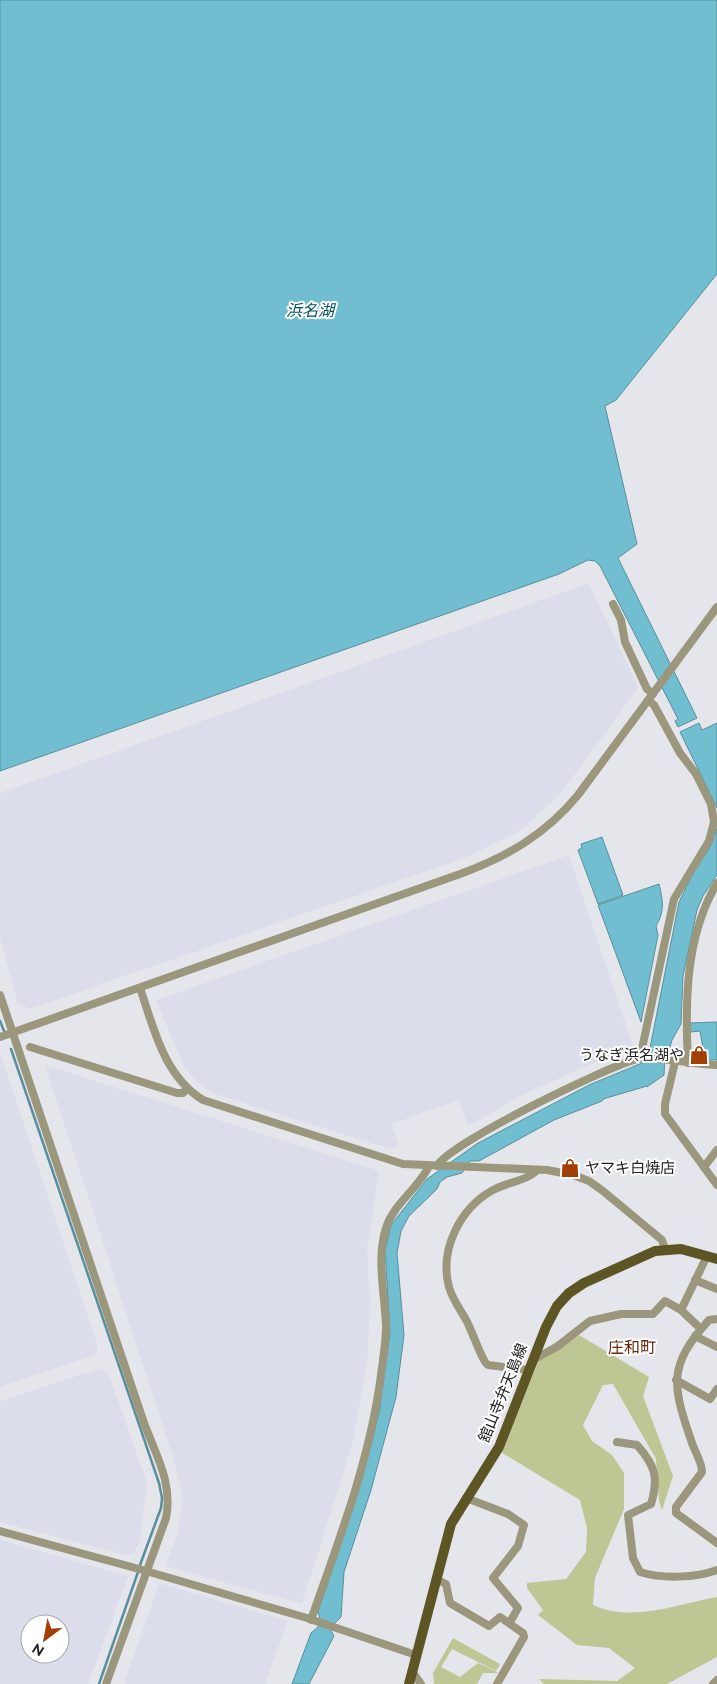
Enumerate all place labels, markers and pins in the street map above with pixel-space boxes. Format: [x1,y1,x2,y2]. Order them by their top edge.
shop icon: うなぎ浜名湖や [688,1044,710,1066]
place label: うなぎ浜名湖や [579,1046,684,1064]
shop icon: ヤマキ白焼店 [559,1157,581,1179]
place label: ヤマキ白焼店 [585,1159,675,1177]

